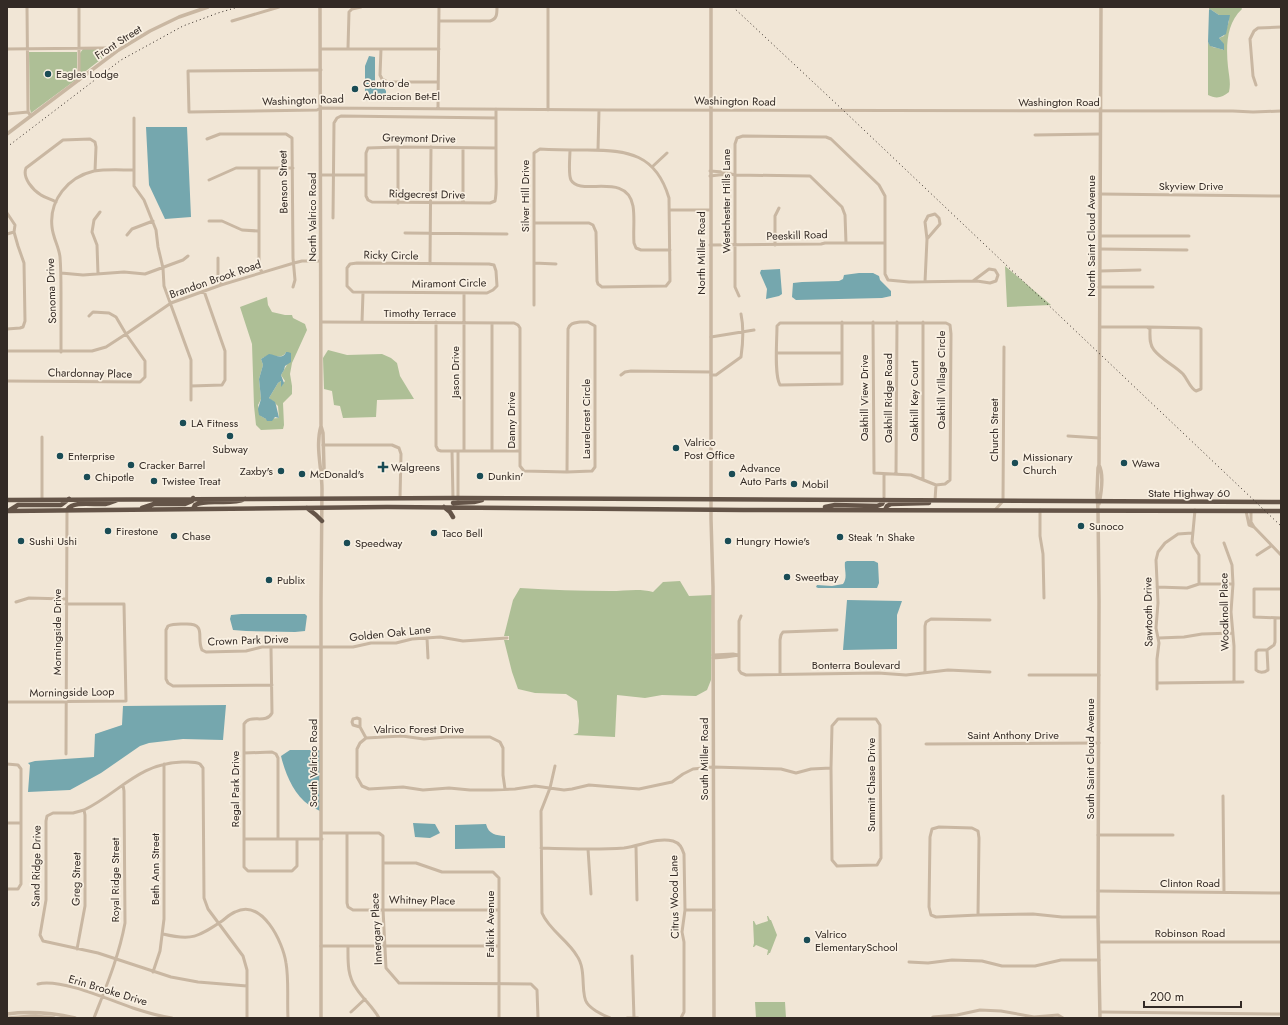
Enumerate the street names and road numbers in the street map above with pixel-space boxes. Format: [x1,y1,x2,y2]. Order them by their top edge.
street label: Front Street [91,21,145,63]
street label: Washington Road [262,91,344,109]
street label: Washington Road [694,92,776,110]
street label: Washington Road [1018,94,1100,110]
street label: Greymont Drive [382,129,456,147]
street label: Westchester Hills Lane [718,148,734,253]
street label: Benson Street [274,150,292,214]
street label: Silver Hill Drive [517,159,533,232]
street label: North Valrico Road [304,173,320,261]
street label: North Saint Cloud Avenue [1083,175,1099,297]
street label: Skyview Drive [1159,178,1224,194]
street label: Ridgecrest Drive [389,185,466,203]
street label: North Miller Road [693,211,709,295]
street label: Peeskill Road [766,226,828,244]
street label: Ricky Circle [363,247,419,263]
street label: Brandon Brook Road [167,256,263,302]
street label: Sonoma Drive [42,258,60,324]
street label: Miramont Circle [412,274,487,292]
street label: Timothy Terrace [384,305,457,321]
street label: Oakhill Village Circle [933,330,949,429]
street label: Jason Drive [447,346,463,400]
street label: Oakhill Ridge Road [880,353,896,443]
street label: Oakhill View Drive [856,354,872,441]
street label: Oakhill Key Court [906,360,922,442]
street label: Chardonnay Place [48,364,133,382]
street label: Laurelcrest Circle [578,379,594,459]
street label: Danny Drive [503,391,519,448]
street label: Church Street [986,398,1002,462]
street label: State Highway 60 [1148,485,1230,501]
street label: Woodknoll Place [1215,573,1233,651]
street label: Sawtooth Drive [1139,577,1157,647]
street label: Morningside Drive [49,588,65,675]
street label: Golden Oak Lane [348,621,432,645]
street label: Crown Park Drive [207,631,289,649]
street label: Bonterra Boulevard [812,657,900,673]
street label: Morningside Loop [29,683,115,701]
street label: South Saint Cloud Avenue [1082,698,1098,820]
street label: South Miller Road [696,718,712,800]
street label: South Valrico Road [305,719,321,807]
street label: Valrico Forest Drive [374,721,465,737]
street label: Saint Anthony Drive [967,727,1059,743]
street label: Summit Chase Drive [863,738,879,832]
street label: Regal Park Drive [227,750,243,827]
street label: Sand Ridge Drive [27,825,45,907]
street label: Beth Ann Street [147,833,163,905]
street label: Royal Ridge Street [107,837,123,922]
street label: Greg Street [68,852,84,906]
street label: Citrus Wood Lane [665,855,683,939]
street label: Clinton Road [1160,875,1220,891]
street label: Falkirk Avenue [482,890,498,957]
street label: Whitney Place [389,891,456,909]
street label: Innergary Place [366,892,386,965]
street label: Robinson Road [1155,925,1225,941]
street label: Erin Brooke Drive [67,970,150,1010]

